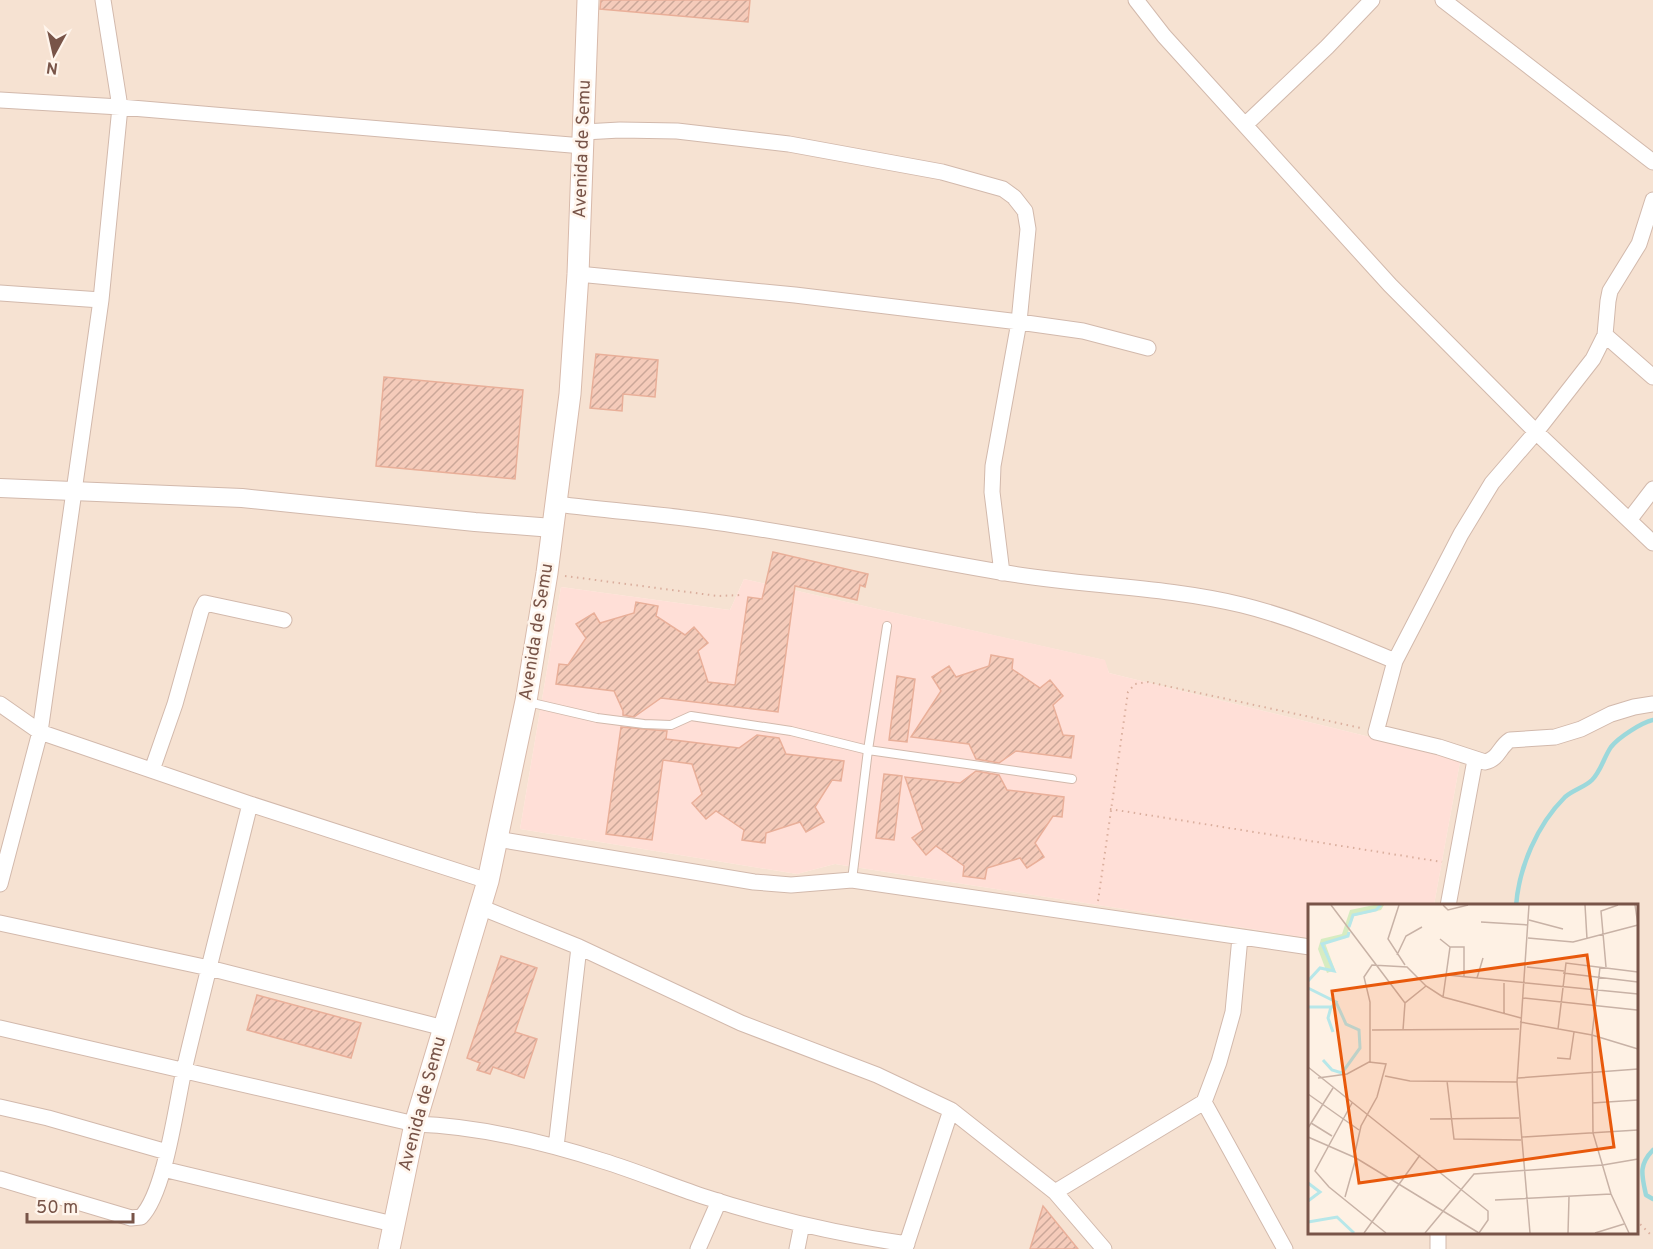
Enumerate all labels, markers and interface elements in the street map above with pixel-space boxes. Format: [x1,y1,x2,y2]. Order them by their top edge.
north arrow [24,24,84,84]
text: N [45,56,59,78]
street label: Avenida de Semu [569,79,597,219]
street label: Avenida de Semu [515,562,559,702]
inset map [1308,904,1638,1234]
street label: Avenida de Semu [394,1034,452,1174]
scale bar [27,1186,134,1224]
text: 50 m [36,1197,78,1220]

